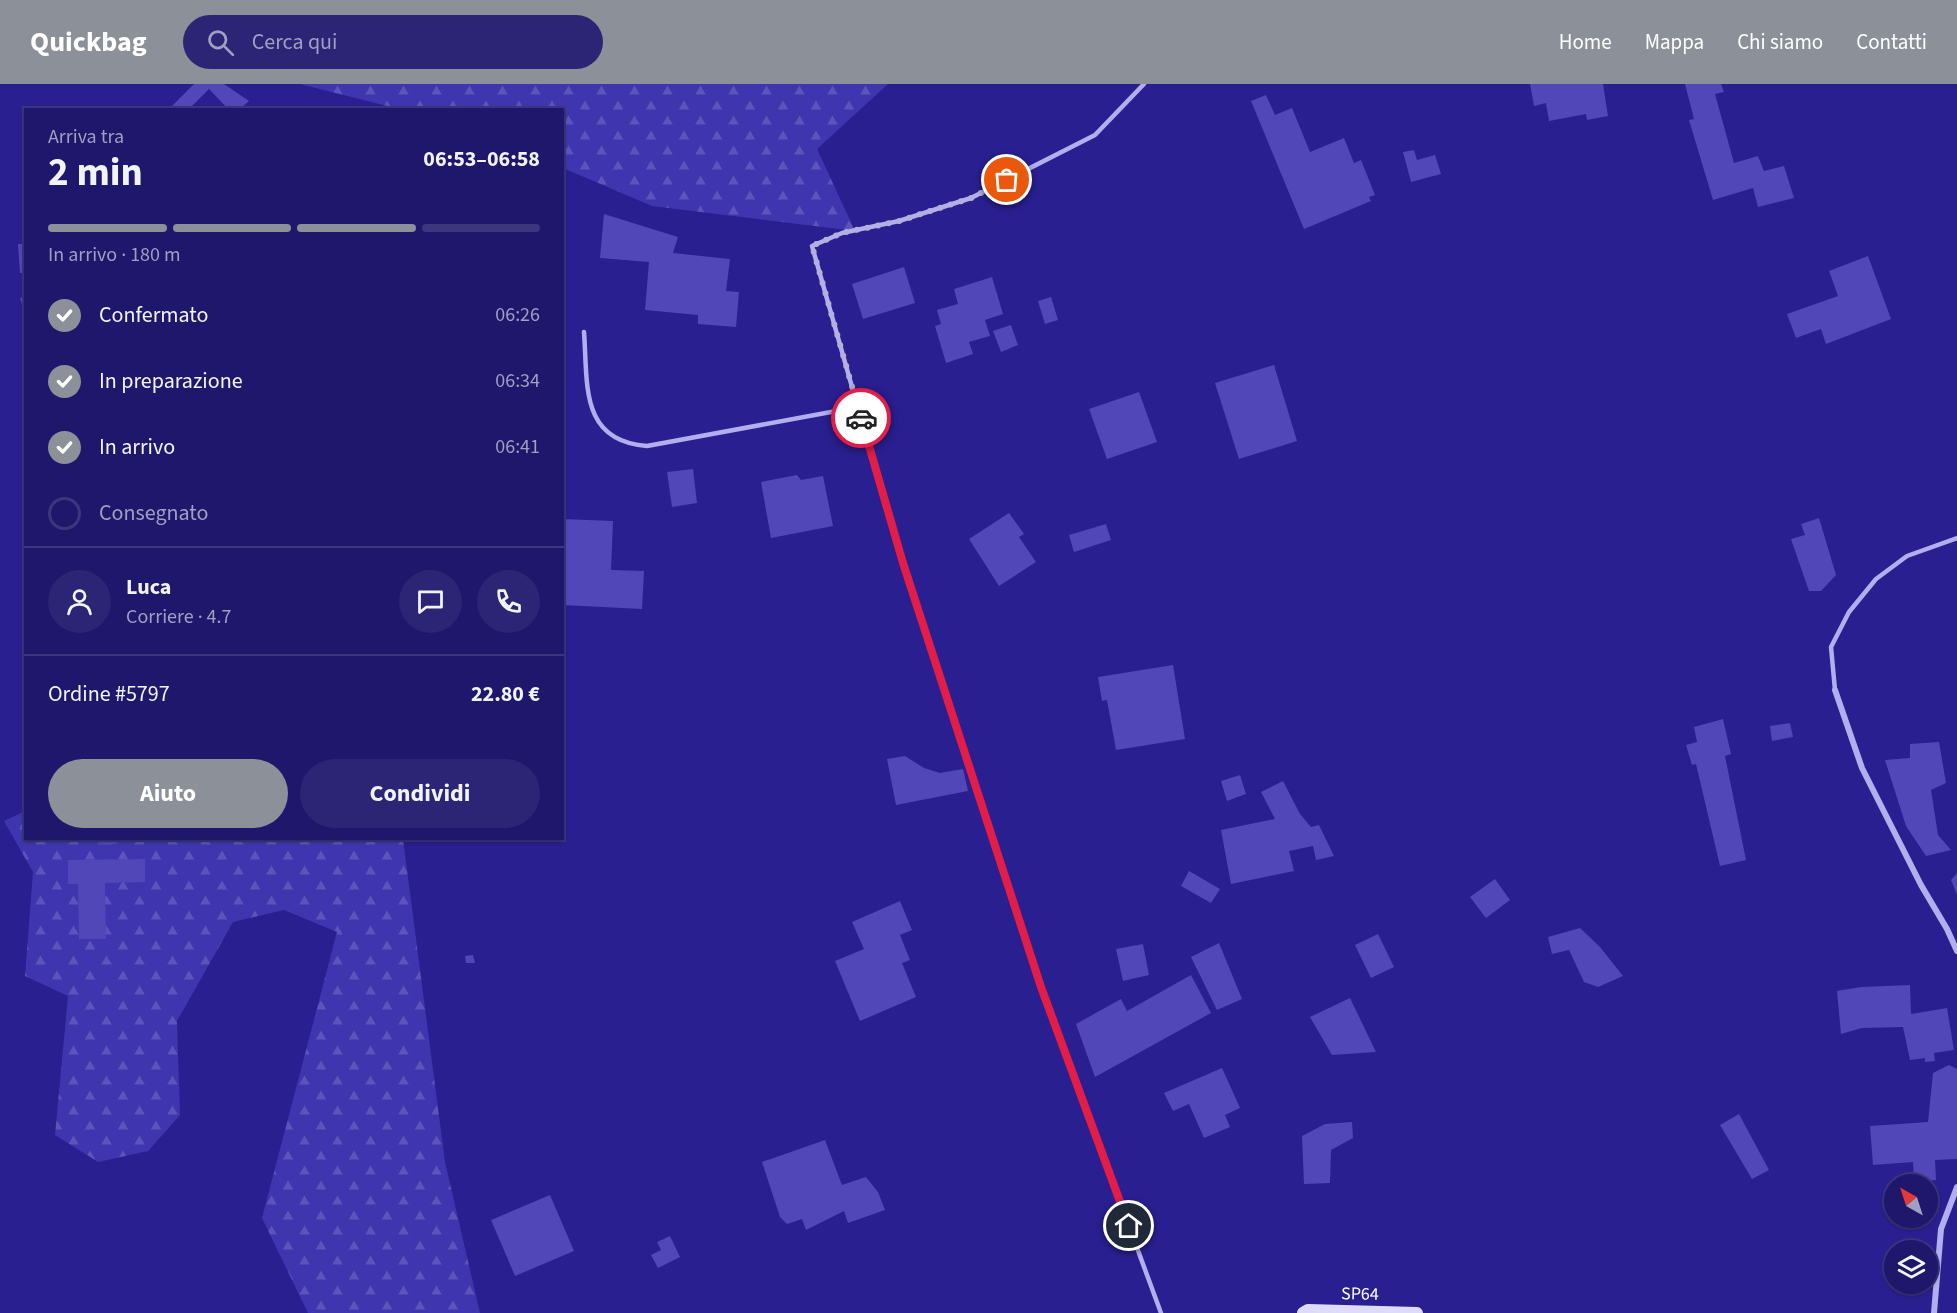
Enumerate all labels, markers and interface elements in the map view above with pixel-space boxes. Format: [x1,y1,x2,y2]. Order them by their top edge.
search box [183,15,603,69]
text: Quickbag [30,22,147,62]
icon: search [204,26,237,59]
text: Cerca qui [252,26,337,58]
text: Home [1559,27,1612,57]
text: Mappa [1645,27,1704,57]
text: Chi siamo [1737,27,1823,57]
text: Contatti [1856,27,1927,57]
text: Arriva tra [48,123,124,151]
text: 06:53–06:58 [423,143,540,175]
text: 2 min [48,145,143,201]
pin [981,154,1032,205]
icon: bag [990,163,1023,196]
text: In arrivo · 180 m [48,241,181,269]
icon: check [48,299,81,332]
text: Confermato [99,299,208,331]
text: 06:26 [495,301,540,329]
icon: check [48,365,81,398]
text: In preparazione [99,365,243,397]
text: 06:34 [495,367,540,395]
courier [831,388,891,448]
icon: car [845,402,878,435]
icon: check [48,431,81,464]
text: In arrivo [99,431,175,463]
text: 06:41 [495,433,540,461]
text: Consegnato [99,497,208,529]
button: person [48,570,111,633]
button: chat [399,570,462,633]
button: phone [477,570,540,633]
text: Luca [126,571,171,603]
text: Corriere · 4.7 [126,603,231,631]
text: Ordine #5797 [48,678,170,710]
text: 22.80 € [471,678,540,710]
button: Aiuto [48,759,288,828]
button: Condividi [300,759,540,828]
north arrow [1884,1174,1938,1228]
map controls [1884,1174,1938,1294]
pin [1103,1200,1154,1251]
icon: home [1112,1209,1145,1242]
button: layers [1884,1240,1938,1294]
street label: SP64 [1341,1281,1379,1307]

